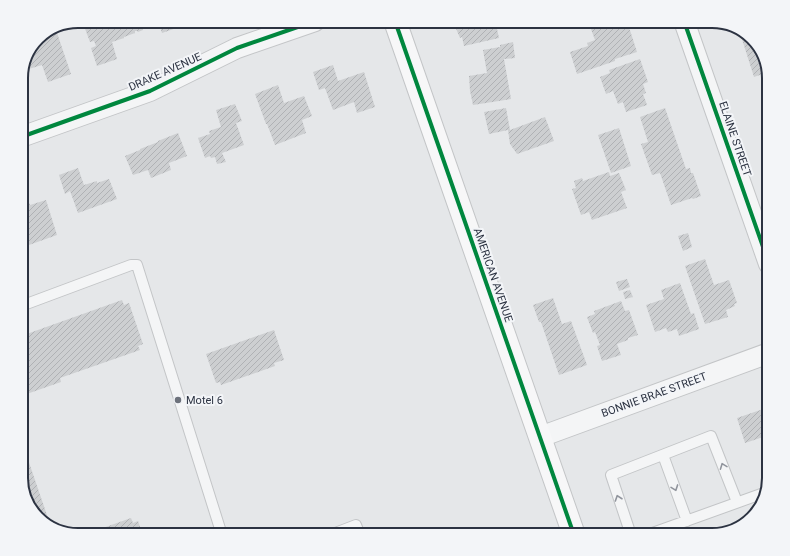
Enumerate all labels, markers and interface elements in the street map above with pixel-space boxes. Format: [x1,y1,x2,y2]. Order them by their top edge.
street label: DRAKE AVENUE [127,50,203,94]
street label: ELAINE STREET [716,100,754,179]
street label: AMERICAN AVENUE [471,226,515,324]
street label: BONNIE BRAE STREET [600,370,709,420]
place label: Motel 6 [186,394,223,407]
marker: Motel 6 [173,395,183,405]
one-way arrow [720,462,728,470]
one-way arrow [670,484,678,491]
one-way arrow [615,495,623,502]

